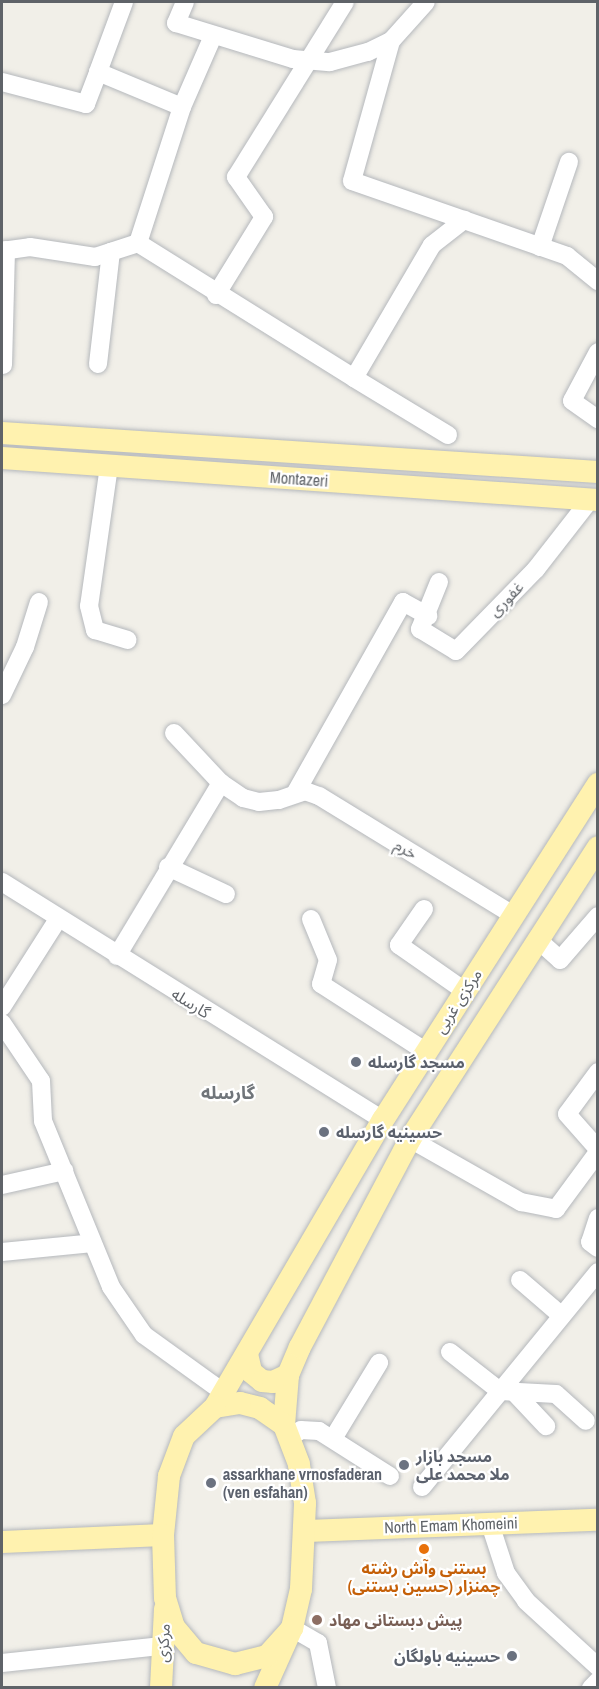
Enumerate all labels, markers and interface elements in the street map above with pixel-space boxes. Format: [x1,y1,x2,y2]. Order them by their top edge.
street label: Montazeri [269,467,329,491]
street label: غفوری [485,577,527,621]
street label: خرم [391,835,421,863]
street label: مرکزی غربی [430,965,486,1037]
street label: گارسله [168,984,214,1022]
place label: مسجد گارسله [368,1052,465,1072]
marker: مسجد گارسله [349,1055,363,1069]
district label: گارسله [201,1082,255,1104]
place label: حسینیه گارسله [336,1122,442,1142]
marker: حسینیه گارسله [317,1125,331,1139]
place label: مسجد بازار ملا محمد علی [416,1446,510,1484]
marker: مسجد بازار ملا محمد علی [397,1458,411,1472]
place label: assarkhane vrnosfaderan (ven esfahan) [223,1464,382,1502]
marker: assarkhane vrnosfaderan (ven esfahan) [204,1476,218,1490]
street label: North Emam Khomeini [384,1513,518,1537]
marker: بستنی وآش رشته چمنزار (حسین بستنی) [417,1542,431,1556]
place label: بستنی وآش رشته چمنزار (حسین بستنی) [348,1558,500,1596]
place label: پیش دبستانی مهاد [329,1610,463,1630]
marker: پیش دبستانی مهاد [310,1613,324,1627]
street label: مرکزی [152,1623,174,1663]
place label: حسینیه باولگان [394,1646,500,1666]
marker: حسینیه باولگان [505,1649,519,1663]

